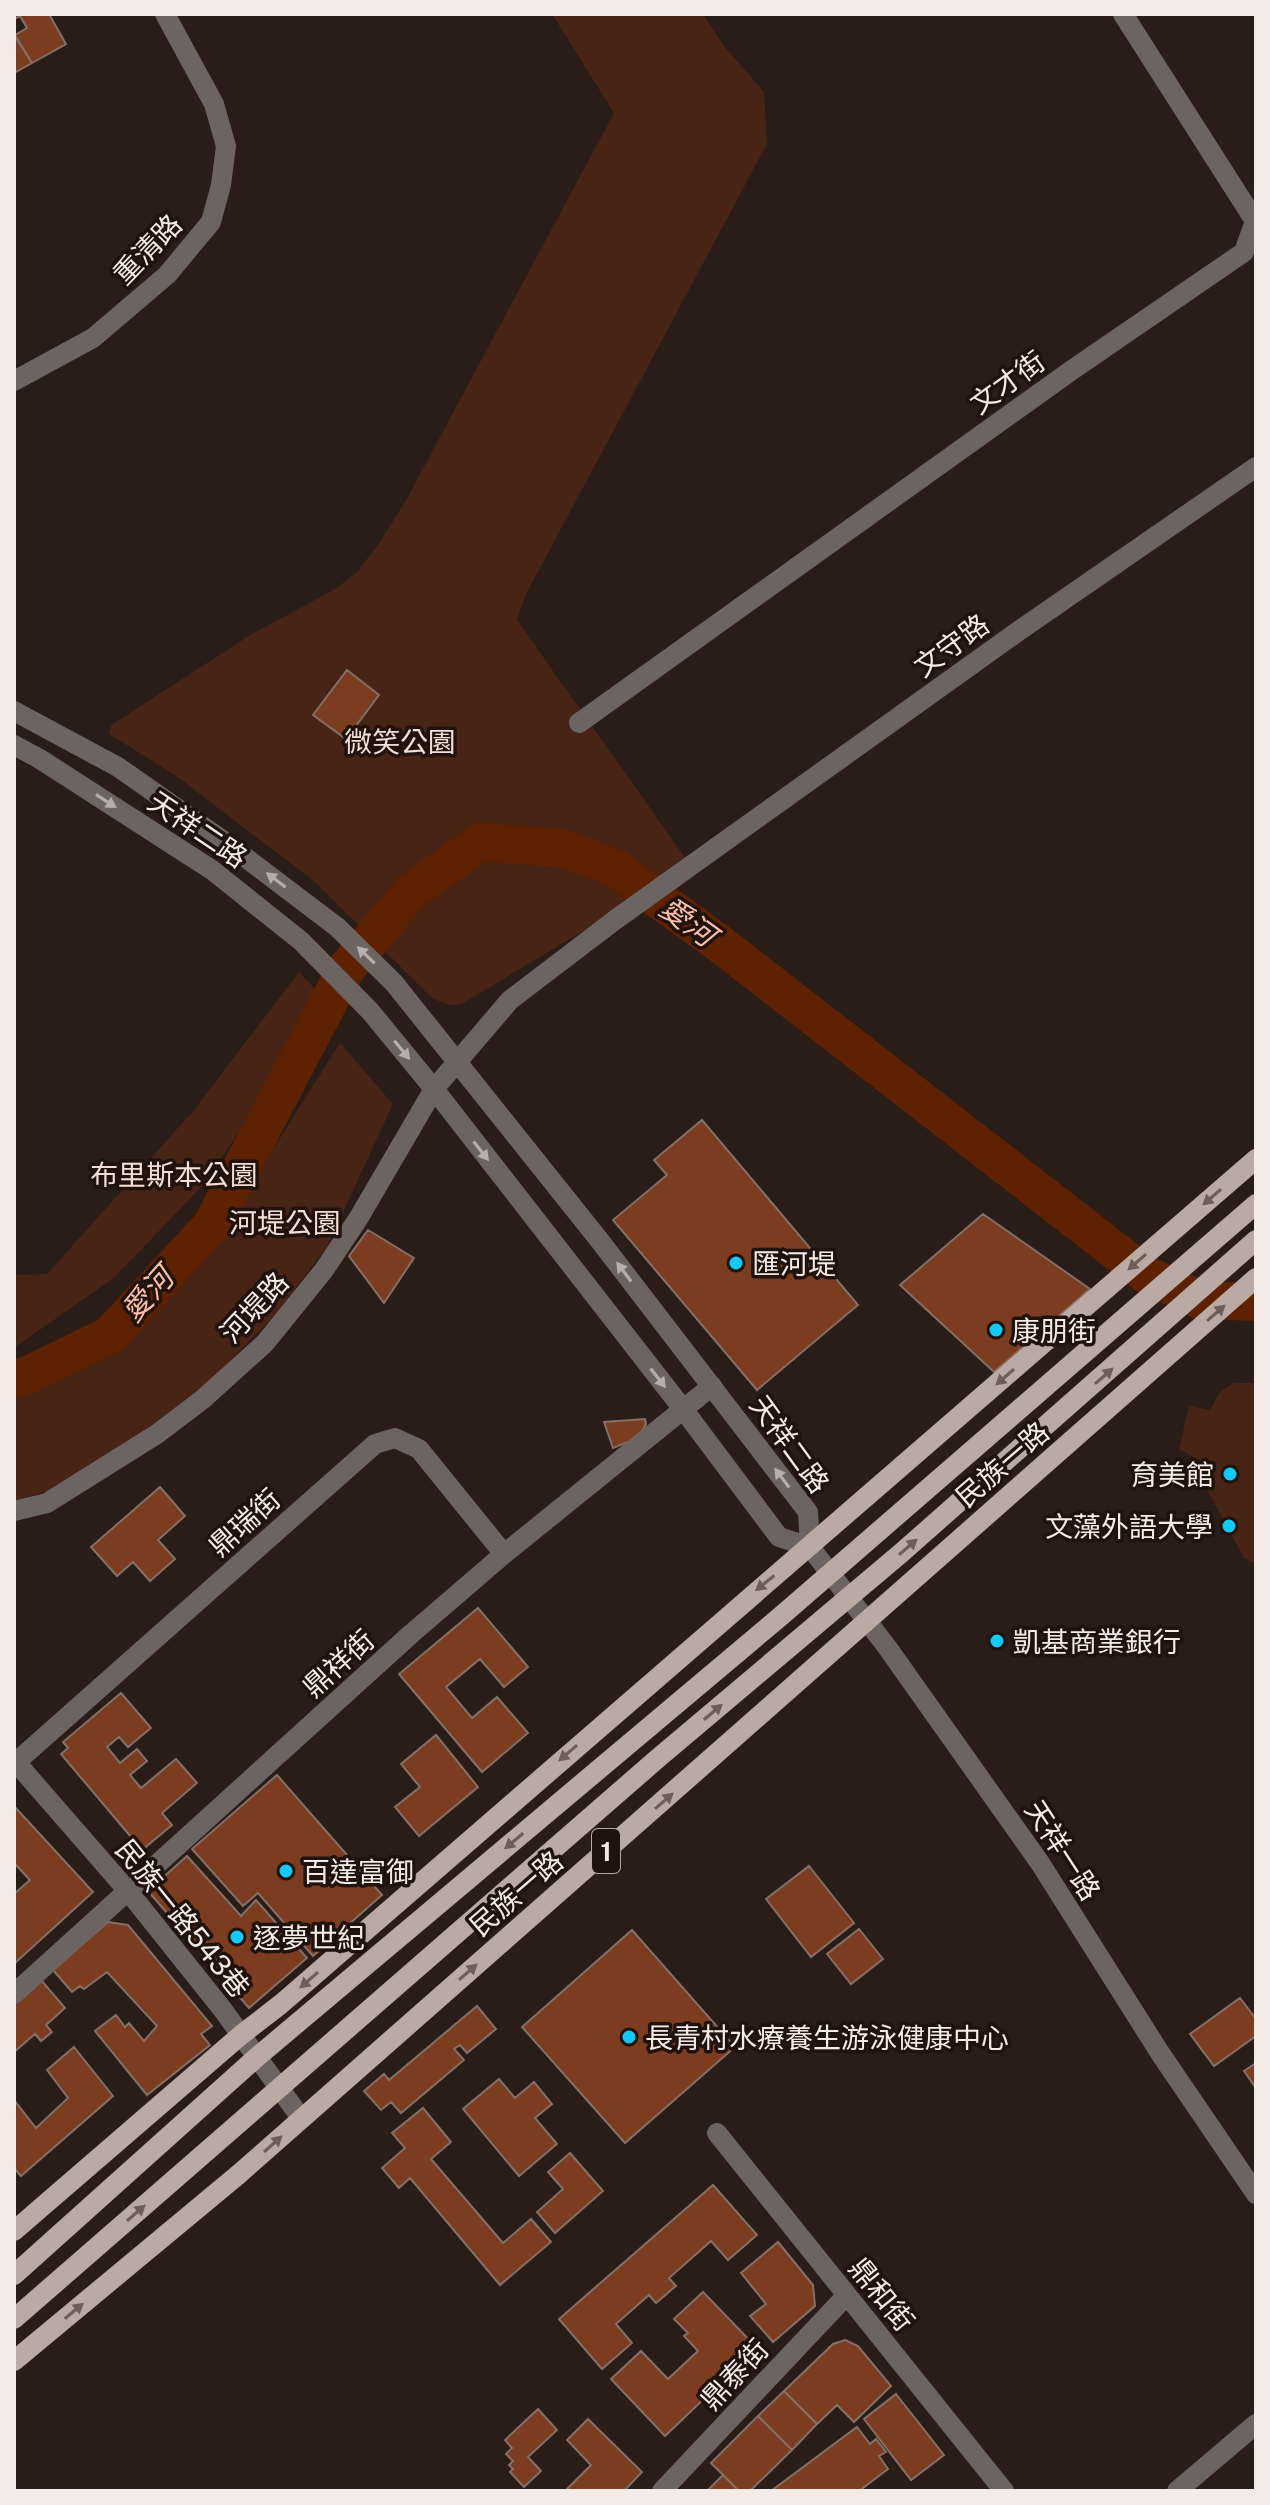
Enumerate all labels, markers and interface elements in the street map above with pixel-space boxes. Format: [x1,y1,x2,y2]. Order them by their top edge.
street label: 重清路 [106,207,188,291]
street label: 文才街 [963,344,1051,420]
street label: 文守路 [907,607,995,683]
park label: 微笑公園 [344,725,456,758]
street label: 天祥二路 [142,784,254,874]
one-way arrow [95,794,117,808]
one-way arrow [266,873,286,889]
water label: 愛河 [653,889,727,956]
one-way arrow [357,946,376,965]
one-way arrow [393,1040,410,1060]
one-way arrow [473,1141,489,1161]
park label: 布里斯本公園 [90,1158,258,1191]
one-way arrow [1203,1188,1223,1205]
park label: 河堤公園 [229,1206,341,1239]
place label: 匯河堤 [752,1247,836,1280]
one-way arrow [1127,1253,1147,1270]
marker: 匯河堤 [727,1254,745,1272]
water label: 愛河 [114,1256,184,1328]
one-way arrow [616,1261,632,1282]
street label: 河堤路 [213,1265,295,1349]
one-way arrow [1206,1305,1226,1322]
place label: 康朋街 [1012,1314,1096,1347]
marker: 康朋街 [987,1321,1005,1339]
one-way arrow [650,1368,666,1388]
one-way arrow [995,1368,1014,1386]
one-way arrow [1094,1368,1113,1386]
street label: 天祥二路 [744,1389,836,1499]
street label: 民族一路 [949,1415,1055,1513]
place label: 育美館 [1130,1458,1214,1491]
marker: 育美館 [1221,1465,1239,1483]
one-way arrow [775,1468,791,1488]
street label: 鼎瑞街 [202,1482,286,1562]
place label: 文藻外語大學 [1045,1510,1213,1543]
marker: 文藻外語大學 [1220,1517,1238,1535]
one-way arrow [898,1539,918,1557]
one-way arrow [755,1575,775,1591]
street label: 鼎祥街 [296,1623,380,1703]
place label: 凱基商業銀行 [1013,1625,1181,1658]
marker: 凱基商業銀行 [988,1632,1006,1650]
one-way arrow [703,1704,723,1721]
one-way arrow [559,1744,578,1762]
one-way arrow [653,1793,673,1810]
street label: 天祥一路 [1019,1794,1107,1906]
road number: 1 [592,1829,620,1873]
one-way arrow [504,1832,524,1849]
street label: 民族一路543巷 [109,1833,257,2003]
street label: 民族一路 [463,1844,569,1942]
place label: 百達富御 [302,1855,414,1888]
marker: 百達富御 [277,1862,295,1880]
place label: 逐夢世紀 [253,1921,365,1954]
marker: 逐夢世紀 [228,1928,246,1946]
one-way arrow [457,1964,477,1981]
one-way arrow [300,1970,319,1988]
place label: 長青村水療養生游泳健康中心 [645,2021,1009,2054]
marker: 長青村水療養生游泳健康中心 [620,2028,638,2046]
one-way arrow [263,2135,282,2153]
one-way arrow [127,2205,146,2223]
street label: 鼎和街 [843,2251,921,2337]
one-way arrow [64,2304,84,2320]
street label: 鼎泰街 [693,2332,775,2416]

